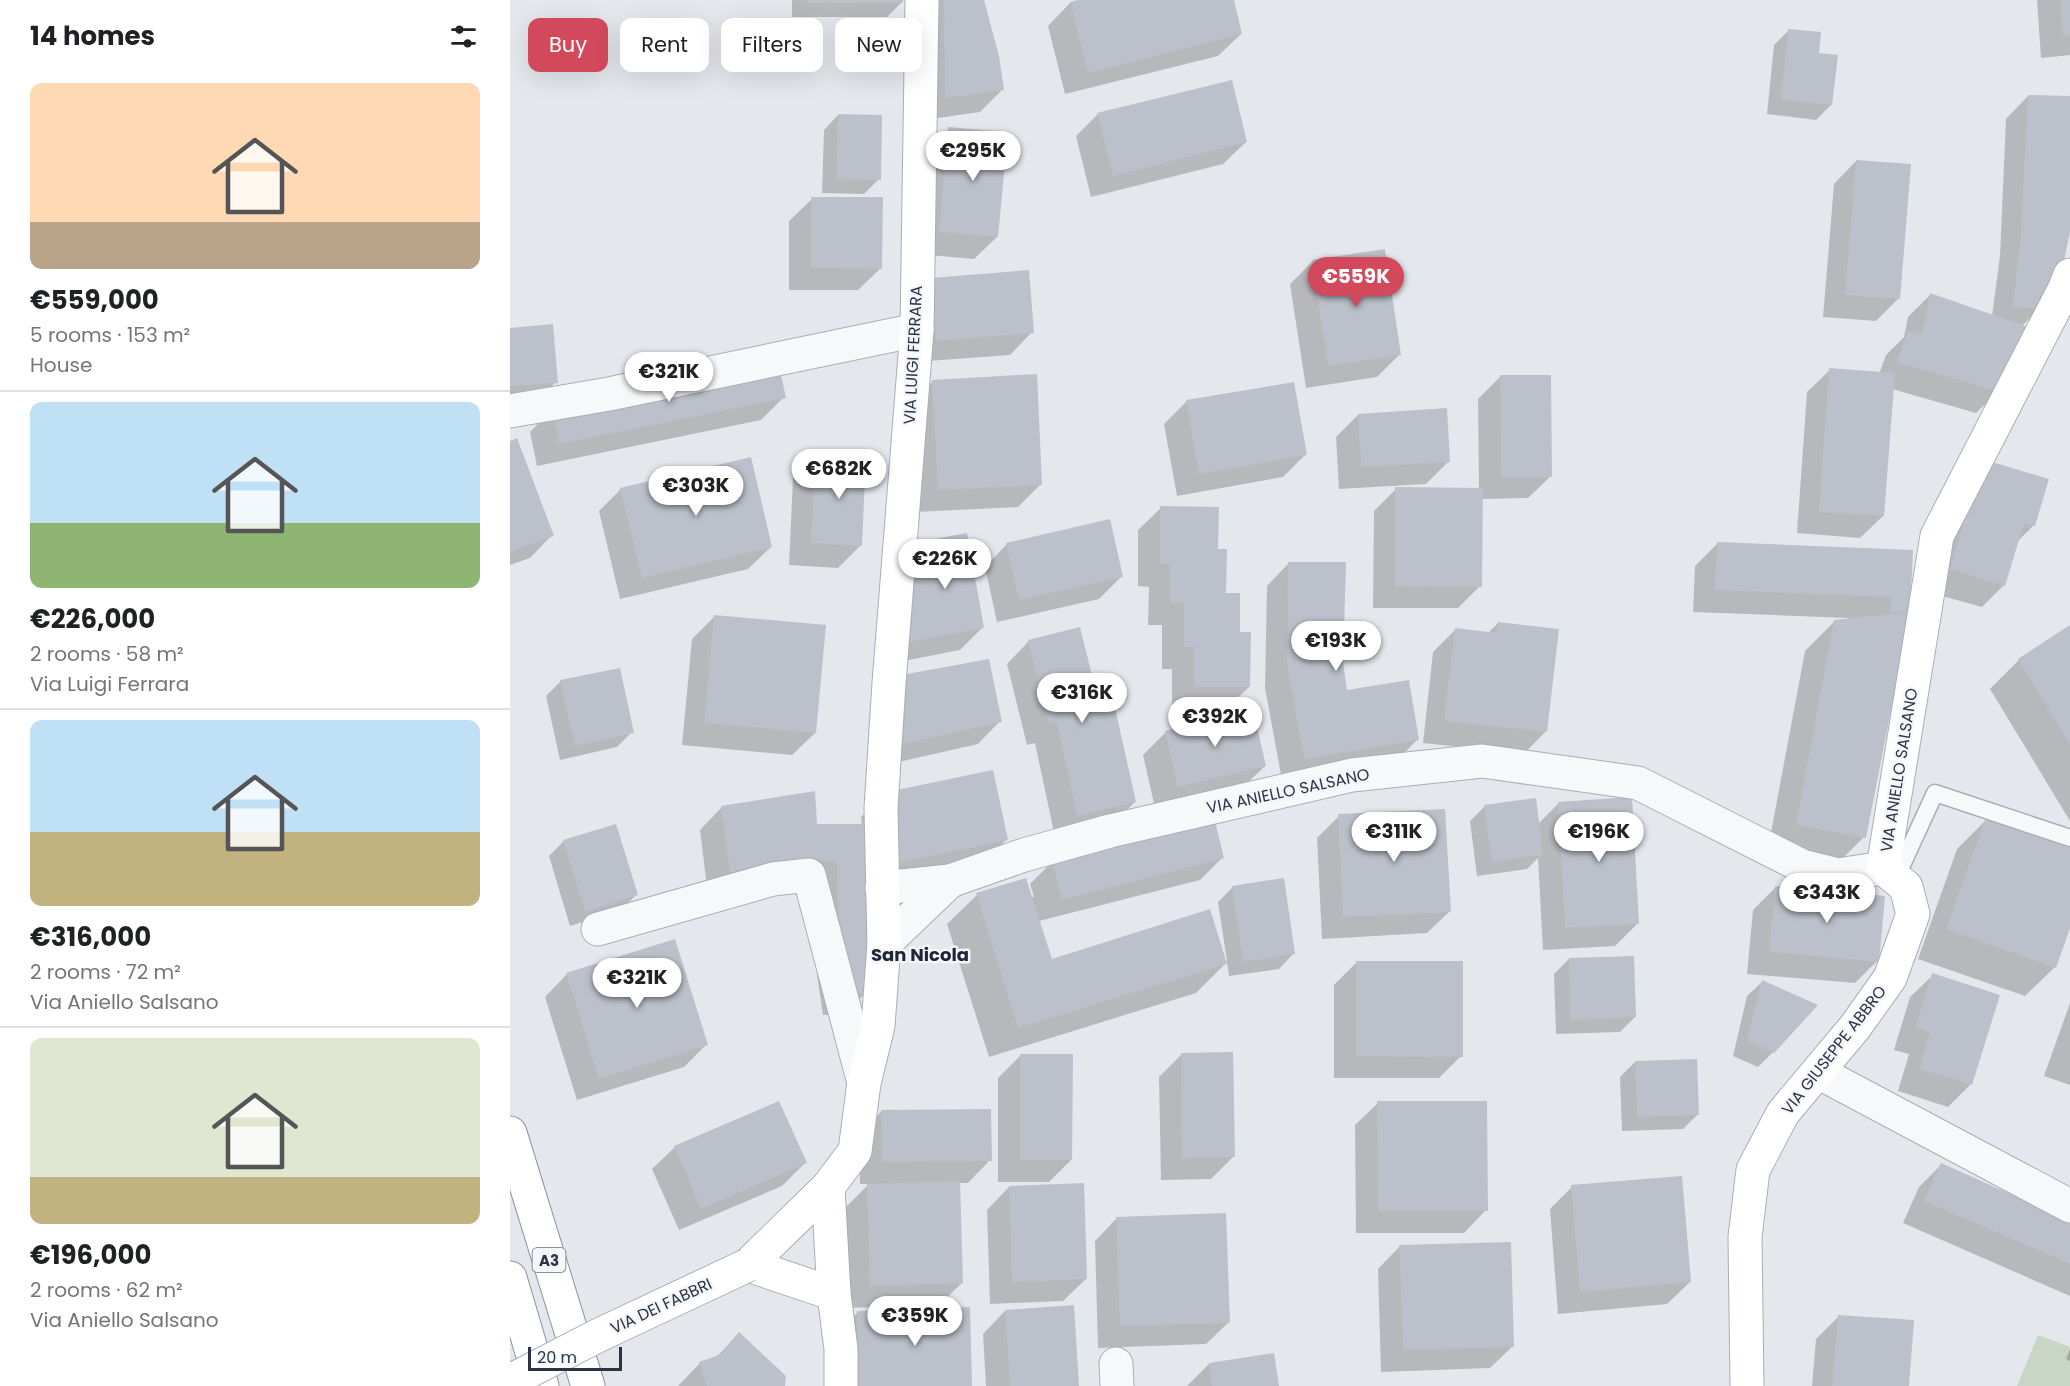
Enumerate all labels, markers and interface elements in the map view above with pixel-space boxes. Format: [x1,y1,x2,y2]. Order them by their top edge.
text: 14 homes [30,18,155,54]
chip: Buy [528,18,608,72]
chip: Rent [620,18,709,72]
chip: Filters [721,18,823,72]
chip: New [835,18,922,72]
icon: filters [447,20,480,53]
icon: home [201,122,309,230]
pin: €295K [931,131,1015,182]
text: €295K [940,136,1006,164]
pin: €559K [1314,257,1398,308]
text: €559K [1322,262,1390,290]
text: €559,000 [30,282,159,318]
street label: VIA LUIGI FERRARA [898,285,928,425]
text: 5 rooms · 153 m² [30,321,190,349]
text: House [30,351,92,379]
pin: €321K [627,352,711,403]
text: €321K [639,357,699,385]
icon: home [201,441,309,549]
pin: €682K [797,449,881,500]
text: €682K [806,454,872,482]
pin: €303K [654,466,738,517]
text: €303K [662,471,730,499]
pin: €226K [903,539,987,590]
text: €226K [912,544,978,572]
text: €226,000 [30,601,155,637]
pin: €193K [1294,621,1378,672]
text: €193K [1305,626,1367,654]
text: 2 rooms · 58 m² [30,640,184,668]
text: Via Luigi Ferrara [30,670,189,698]
pin: €316K [1040,673,1124,724]
text: €316K [1051,678,1113,706]
street label: VIA ANIELLO SALSANO [1875,686,1923,854]
pin: €392K [1173,697,1257,748]
text: €392K [1182,702,1248,730]
icon: home [201,759,309,867]
street label: VIA ANIELLO SALSANO [1205,763,1371,819]
pin: €311K [1352,812,1436,863]
pin: €196K [1557,812,1641,863]
text: €311K [1366,817,1423,845]
text: €196K [1568,817,1630,845]
pin: €343K [1785,873,1869,924]
text: €343K [1793,878,1861,906]
text: €316,000 [30,919,151,955]
district label: San Nicola [871,942,969,967]
text: 2 rooms · 72 m² [30,958,181,986]
pin: €321K [595,958,679,1009]
text: €321K [607,963,667,991]
street label: VIA GIUSEPPE ABBRO [1776,981,1892,1119]
text: Via Aniello Salsano [30,988,219,1016]
icon: home [201,1077,309,1185]
text: €196,000 [30,1237,151,1273]
road number: A3 [532,1248,566,1272]
street label: VIA DEI FABBRI [606,1272,716,1340]
text: 2 rooms · 62 m² [30,1276,183,1304]
pin: €359K [873,1296,957,1347]
text: €359K [881,1301,949,1329]
text: Via Aniello Salsano [30,1306,219,1334]
scale bar [528,1344,622,1372]
text: 20 m [537,1346,577,1369]

